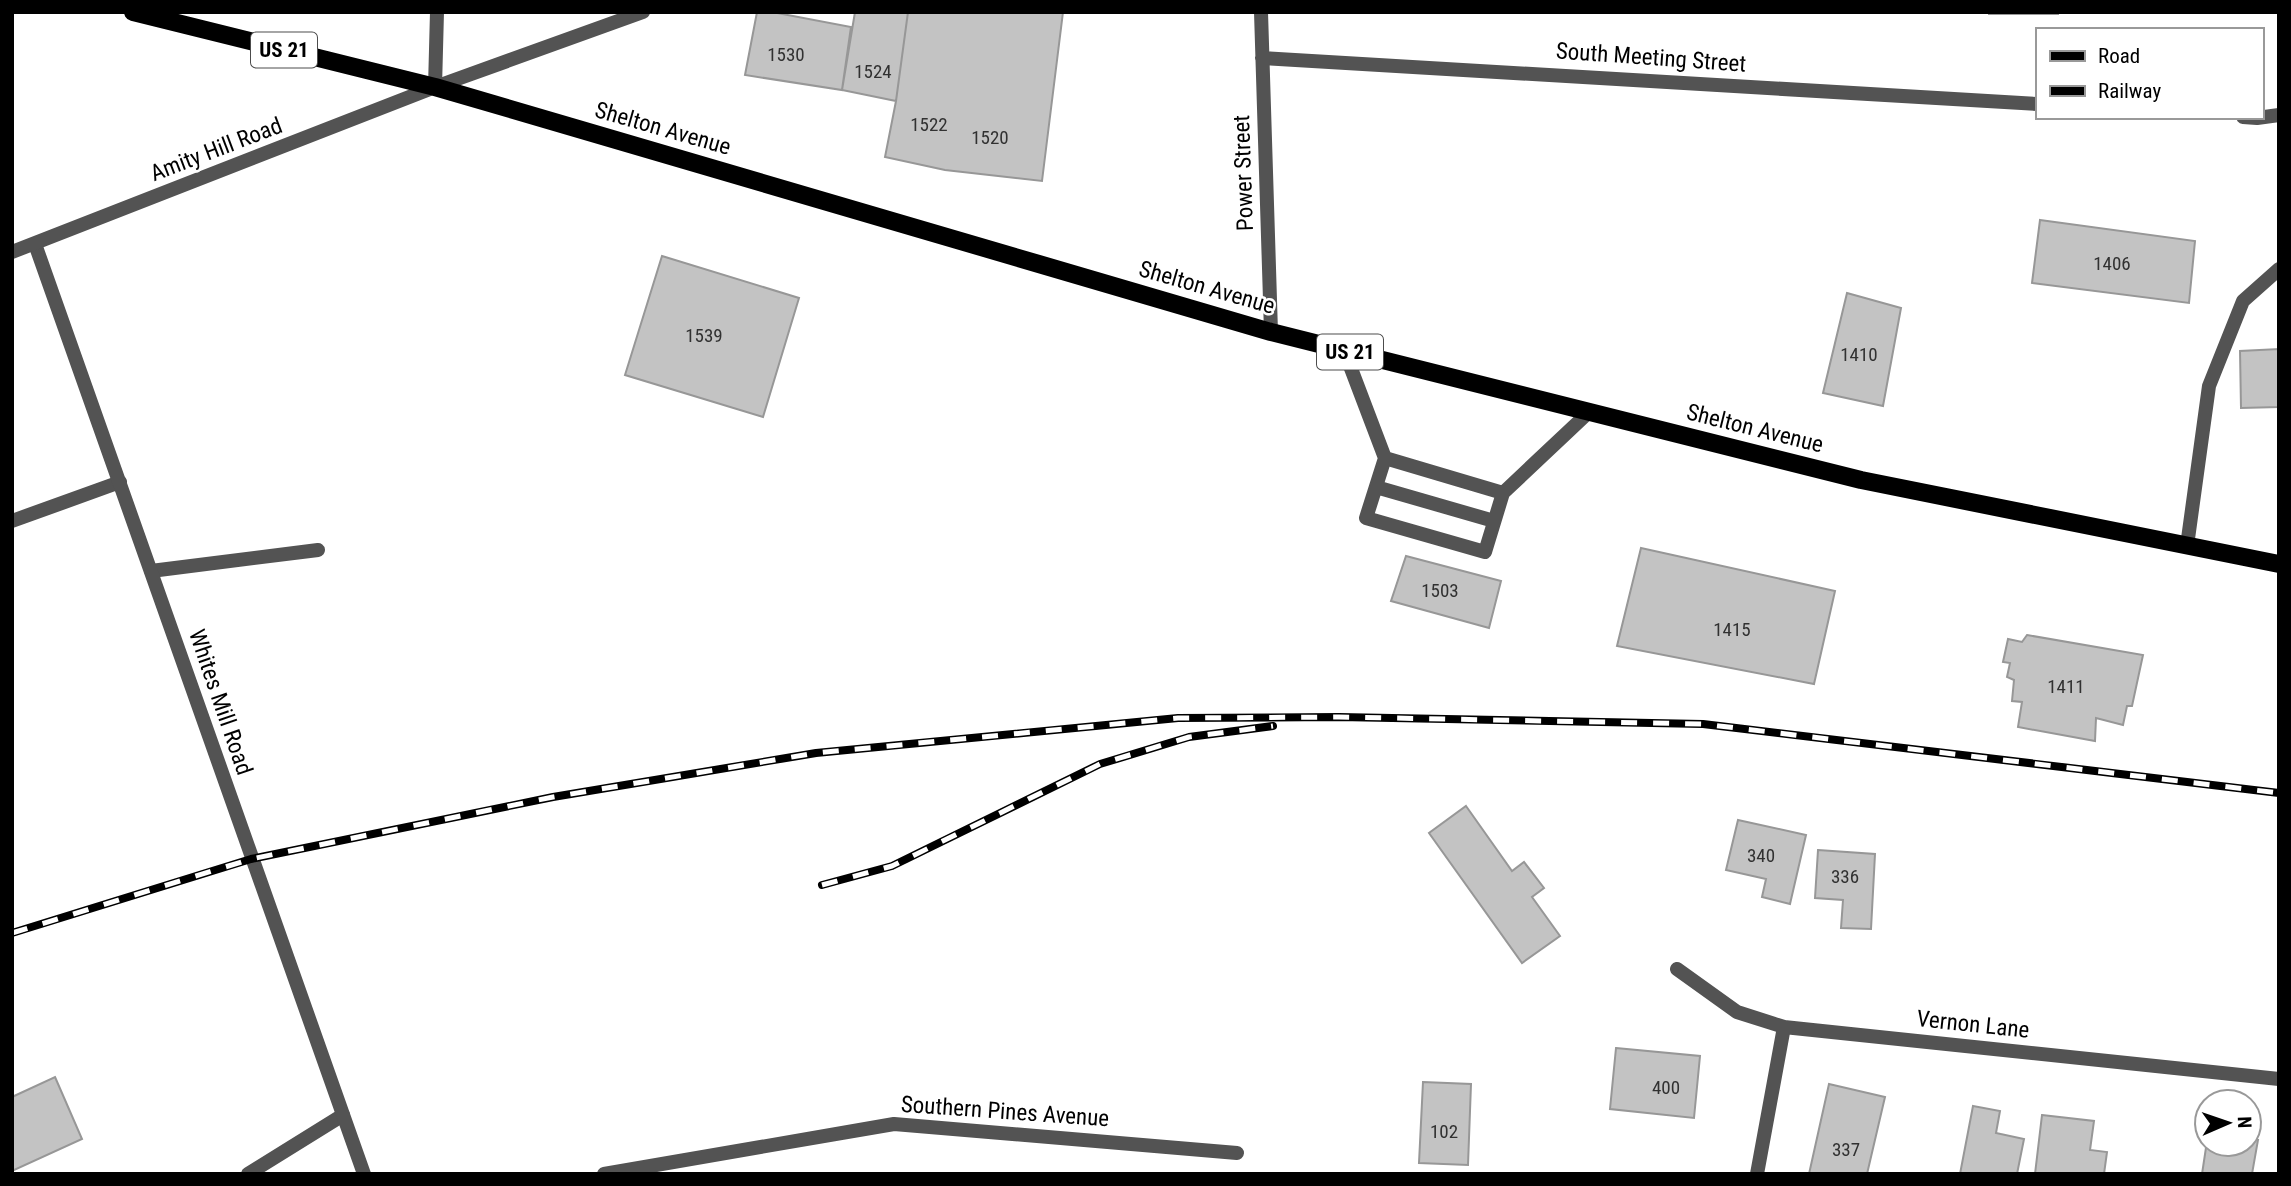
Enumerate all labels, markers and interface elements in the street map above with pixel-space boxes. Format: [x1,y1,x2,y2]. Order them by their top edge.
legend [2036,28,2263,119]
road number: US 21 [251,32,317,68]
street label: South Meeting Street [1555,37,1747,78]
house number: 1530 [767,43,805,66]
text: Road [2098,44,2140,68]
house number: 1524 [854,60,892,83]
text: Railway [2098,79,2161,103]
street label: Shelton Avenue [592,96,734,161]
street label: Amity Hill Road [146,112,286,187]
house number: 1522 [910,113,948,136]
street label: Power Street [1228,115,1259,231]
house number: 1520 [971,126,1009,149]
house number: 1406 [2093,252,2131,275]
street label: Shelton Avenue [1136,255,1278,320]
house number: 1539 [685,324,723,347]
road number: US 21 [1317,334,1383,370]
house number: 1410 [1840,343,1878,366]
street label: Shelton Avenue [1684,398,1826,459]
house number: 1503 [1421,579,1459,602]
house number: 1415 [1713,618,1751,641]
street label: Whites Mill Road [183,626,258,778]
house number: 1411 [2047,675,2085,698]
house number: 340 [1747,844,1775,867]
house number: 336 [1831,865,1859,888]
street label: Vernon Lane [1915,1005,2031,1044]
house number: 400 [1652,1076,1680,1099]
north arrow [2193,1088,2263,1158]
street label: Southern Pines Avenue [900,1091,1110,1132]
text: N [2233,1116,2256,1129]
house number: 102 [1430,1120,1458,1143]
house number: 337 [1832,1138,1860,1161]

